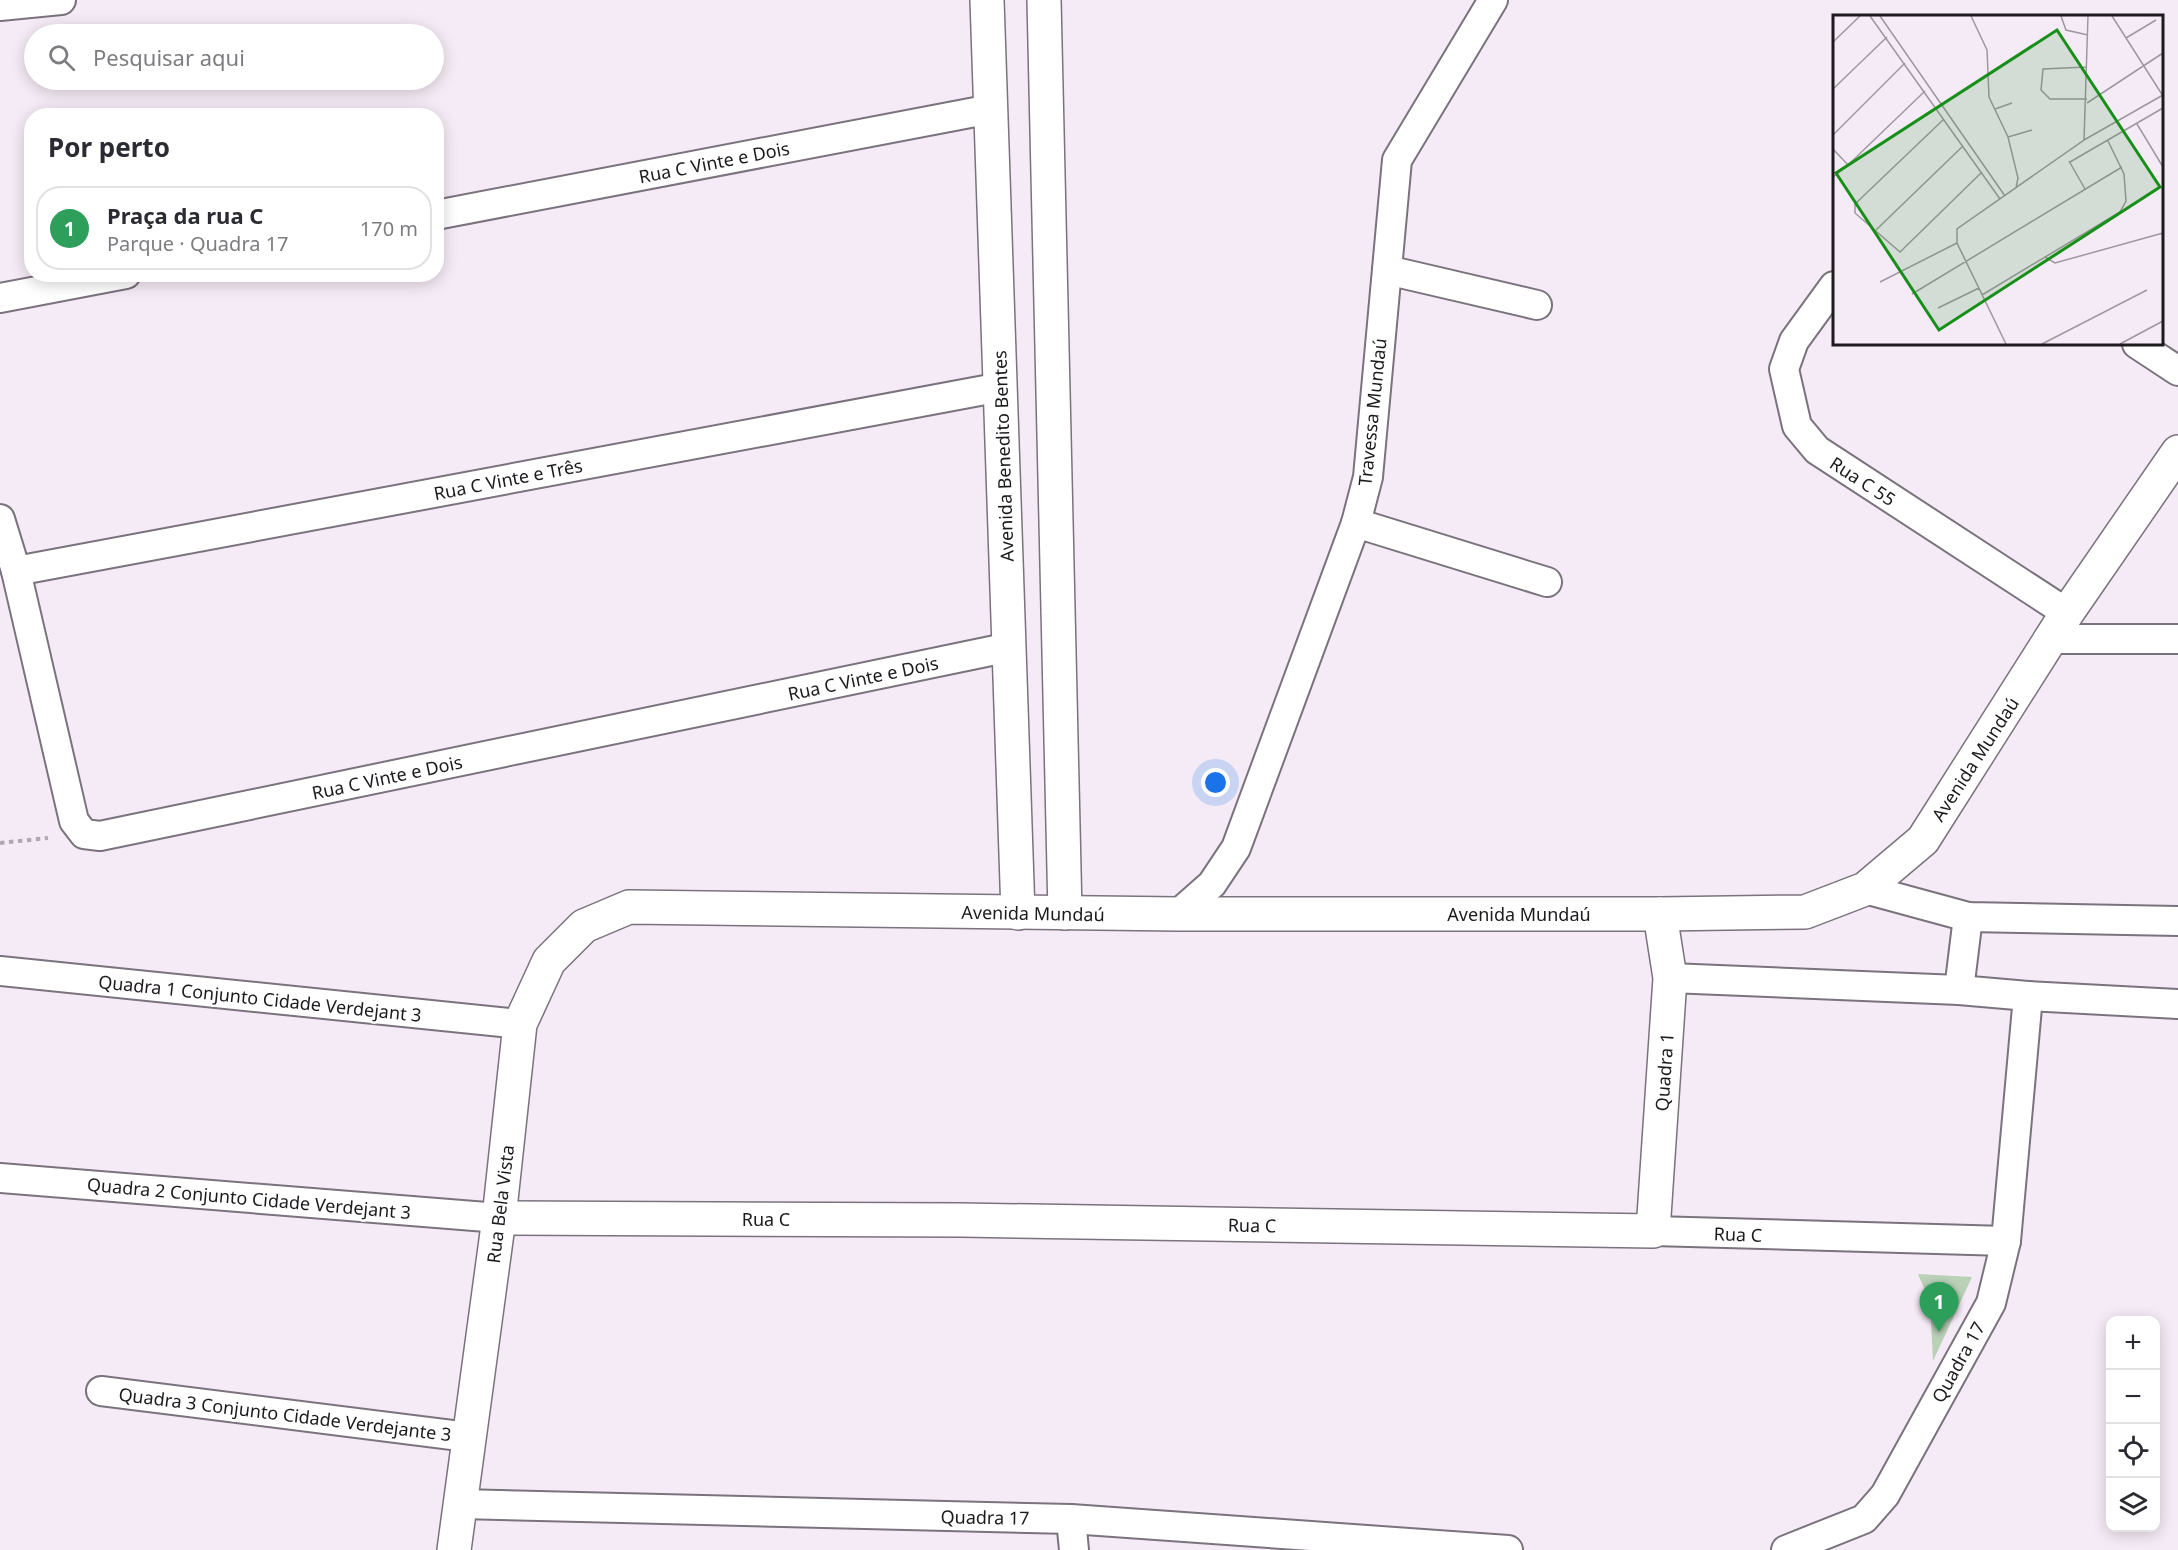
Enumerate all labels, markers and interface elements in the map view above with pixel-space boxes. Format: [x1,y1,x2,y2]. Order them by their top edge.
inset map [1833,15,2163,345]
search box [24,24,444,90]
icon: search [45,41,78,74]
text: Pesquisar aqui [93,42,245,72]
text: Por perto [48,129,170,165]
street label: Rua C Vinte e Dois [637,136,791,188]
text: Praça da rua C [107,200,263,230]
text: 1 [64,215,75,242]
text: 170 m [360,215,418,242]
text: Parque · Quadra 17 [107,230,289,257]
street label: Travessa Mundaú [1352,337,1392,487]
street label: Avenida Benedito Bentes [987,350,1019,562]
street label: Rua C 55 [1826,451,1900,511]
street label: Rua C Vinte e Três [432,453,584,505]
street label: Rua C Vinte e Dois [786,650,940,706]
street label: Avenida Mundaú [1926,692,2024,826]
street label: Rua C Vinte e Dois [310,749,464,805]
your location [1201,768,1230,797]
street label: Avenida Mundaú [961,900,1105,926]
street label: Avenida Mundaú [1447,902,1591,926]
street label: Quadra 1 Conjunto Cidade Verdejant 3 [97,969,423,1027]
street label: Quadra 1 [1649,1032,1679,1112]
street label: Rua Bela Vista [481,1143,519,1265]
street label: Quadra 2 Conjunto Cidade Verdejant 3 [86,1172,412,1224]
street label: Rua C [742,1207,790,1231]
street label: Rua C [1228,1213,1276,1237]
street label: Rua C [1713,1221,1763,1247]
pin: 1 [1920,1282,1958,1332]
map controls [2106,1316,2160,1532]
button: + [2106,1316,2160,1370]
street label: Quadra 17 [1926,1317,1990,1407]
button: − [2106,1370,2160,1424]
street label: Quadra 3 Conjunto Cidade Verdejante 3 [117,1382,453,1446]
button: locate [2106,1424,2160,1478]
button: layers [2106,1478,2160,1532]
street label: Quadra 17 [940,1504,1030,1530]

